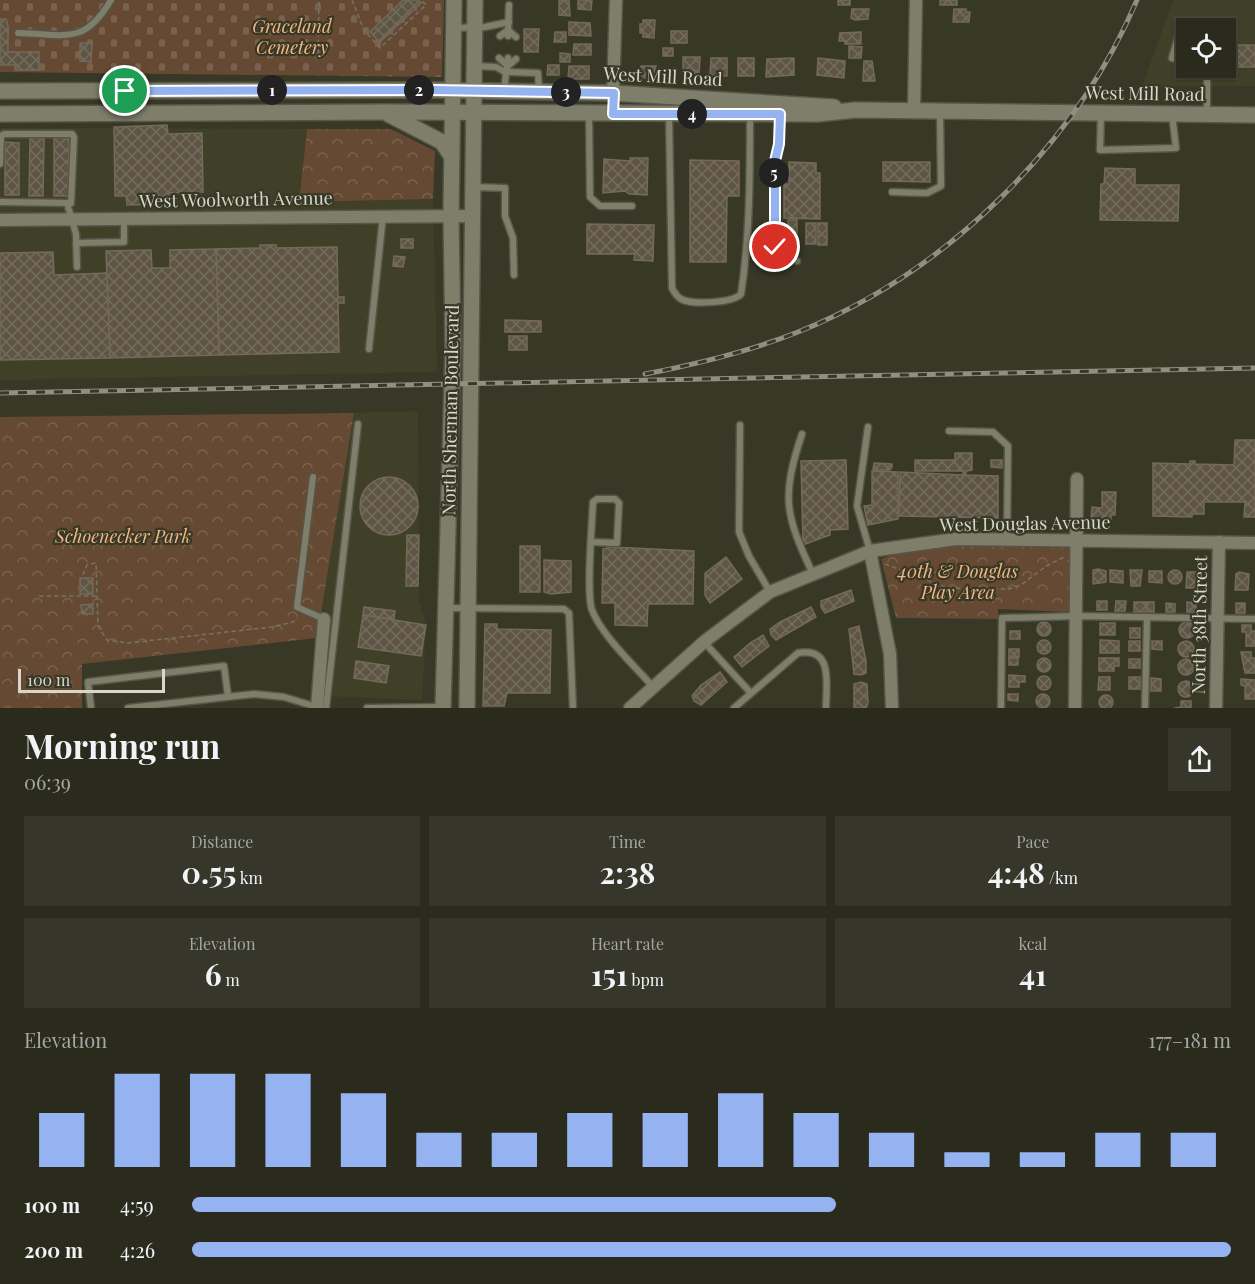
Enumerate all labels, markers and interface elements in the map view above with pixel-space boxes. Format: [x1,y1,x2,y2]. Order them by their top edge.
park label: Graceland Cemetery [252,14,333,59]
map controls [1176,18,1236,78]
button: locate [1176,18,1236,78]
street label: West Mill Road [602,61,724,91]
pin [99,65,150,116]
icon: arrive [108,74,141,107]
pin: 1 [257,75,287,105]
pin: 2 [404,75,434,105]
pin: 3 [551,77,581,107]
text: 1 [269,79,275,100]
text: 2 [415,79,423,100]
street label: West Mill Road [1084,80,1205,106]
text: 3 [562,81,570,102]
pin: 4 [677,99,707,129]
text: 4 [688,103,696,124]
pin: 5 [759,158,789,188]
text: 5 [770,162,778,183]
street label: West Woolworth Avenue [138,185,333,213]
pin [749,221,800,272]
icon: check [758,230,791,263]
street label: North Sherman Boulevard [436,304,464,515]
street label: West Douglas Avenue [938,510,1111,537]
park label: Schoenecker Park [54,524,191,548]
street label: North 38th Street [1186,555,1212,695]
park label: 40th & Douglas Play Area [897,559,1018,604]
scale bar [18,666,165,694]
text: 100 m [27,669,70,690]
text: Morning run [24,723,220,767]
button: share [1168,728,1231,791]
text: 06:39 [24,768,71,795]
text: Distance [191,831,253,852]
text: Time [609,831,646,852]
text: Pace [1016,831,1049,852]
text: 0.55 [182,852,236,892]
text: 2:38 [600,852,655,892]
text: 4:48 [988,852,1045,892]
text: km [236,867,263,888]
text: /km [1045,867,1078,888]
text: Elevation [189,933,255,954]
text: Heart rate [591,933,664,954]
text: kcal [1018,933,1047,954]
text: 6 [205,954,221,994]
text: 151 [591,954,627,994]
text: 41 [1019,954,1047,994]
text: m [221,969,240,990]
text: bpm [627,969,664,990]
text: Elevation [24,1026,107,1053]
text: 177–181 m [1148,1026,1231,1053]
text: 100 m [24,1191,80,1218]
text: 4:59 [120,1191,154,1218]
text: 200 m [24,1236,83,1263]
text: 4:26 [120,1236,155,1263]

